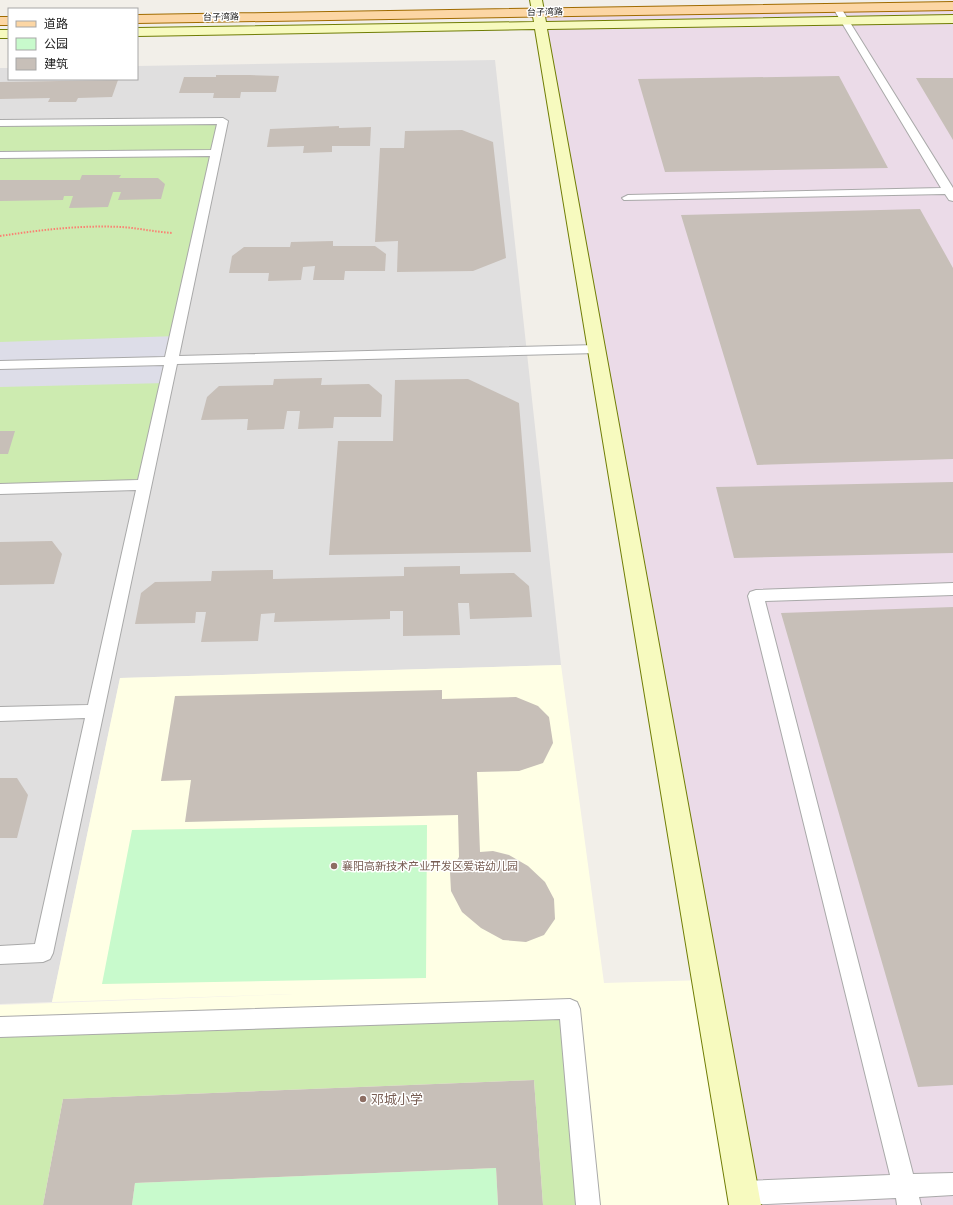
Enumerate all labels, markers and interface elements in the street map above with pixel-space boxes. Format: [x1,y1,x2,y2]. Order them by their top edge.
street label: 台子湾路 [527,7,563,17]
legend [8,8,138,80]
street label: 台子湾路 [203,12,239,22]
text: 道路 [44,17,68,31]
text: 公园 [44,37,68,51]
text: 建筑 [44,57,68,71]
place label: 襄阳高新技术产业开发区爱诺幼儿园 [342,860,518,873]
marker: 襄阳高新技术产业开发区爱诺幼儿园 [329,861,339,871]
place label: 邓城小学 [371,1092,423,1107]
marker: 邓城小学 [358,1094,368,1104]

